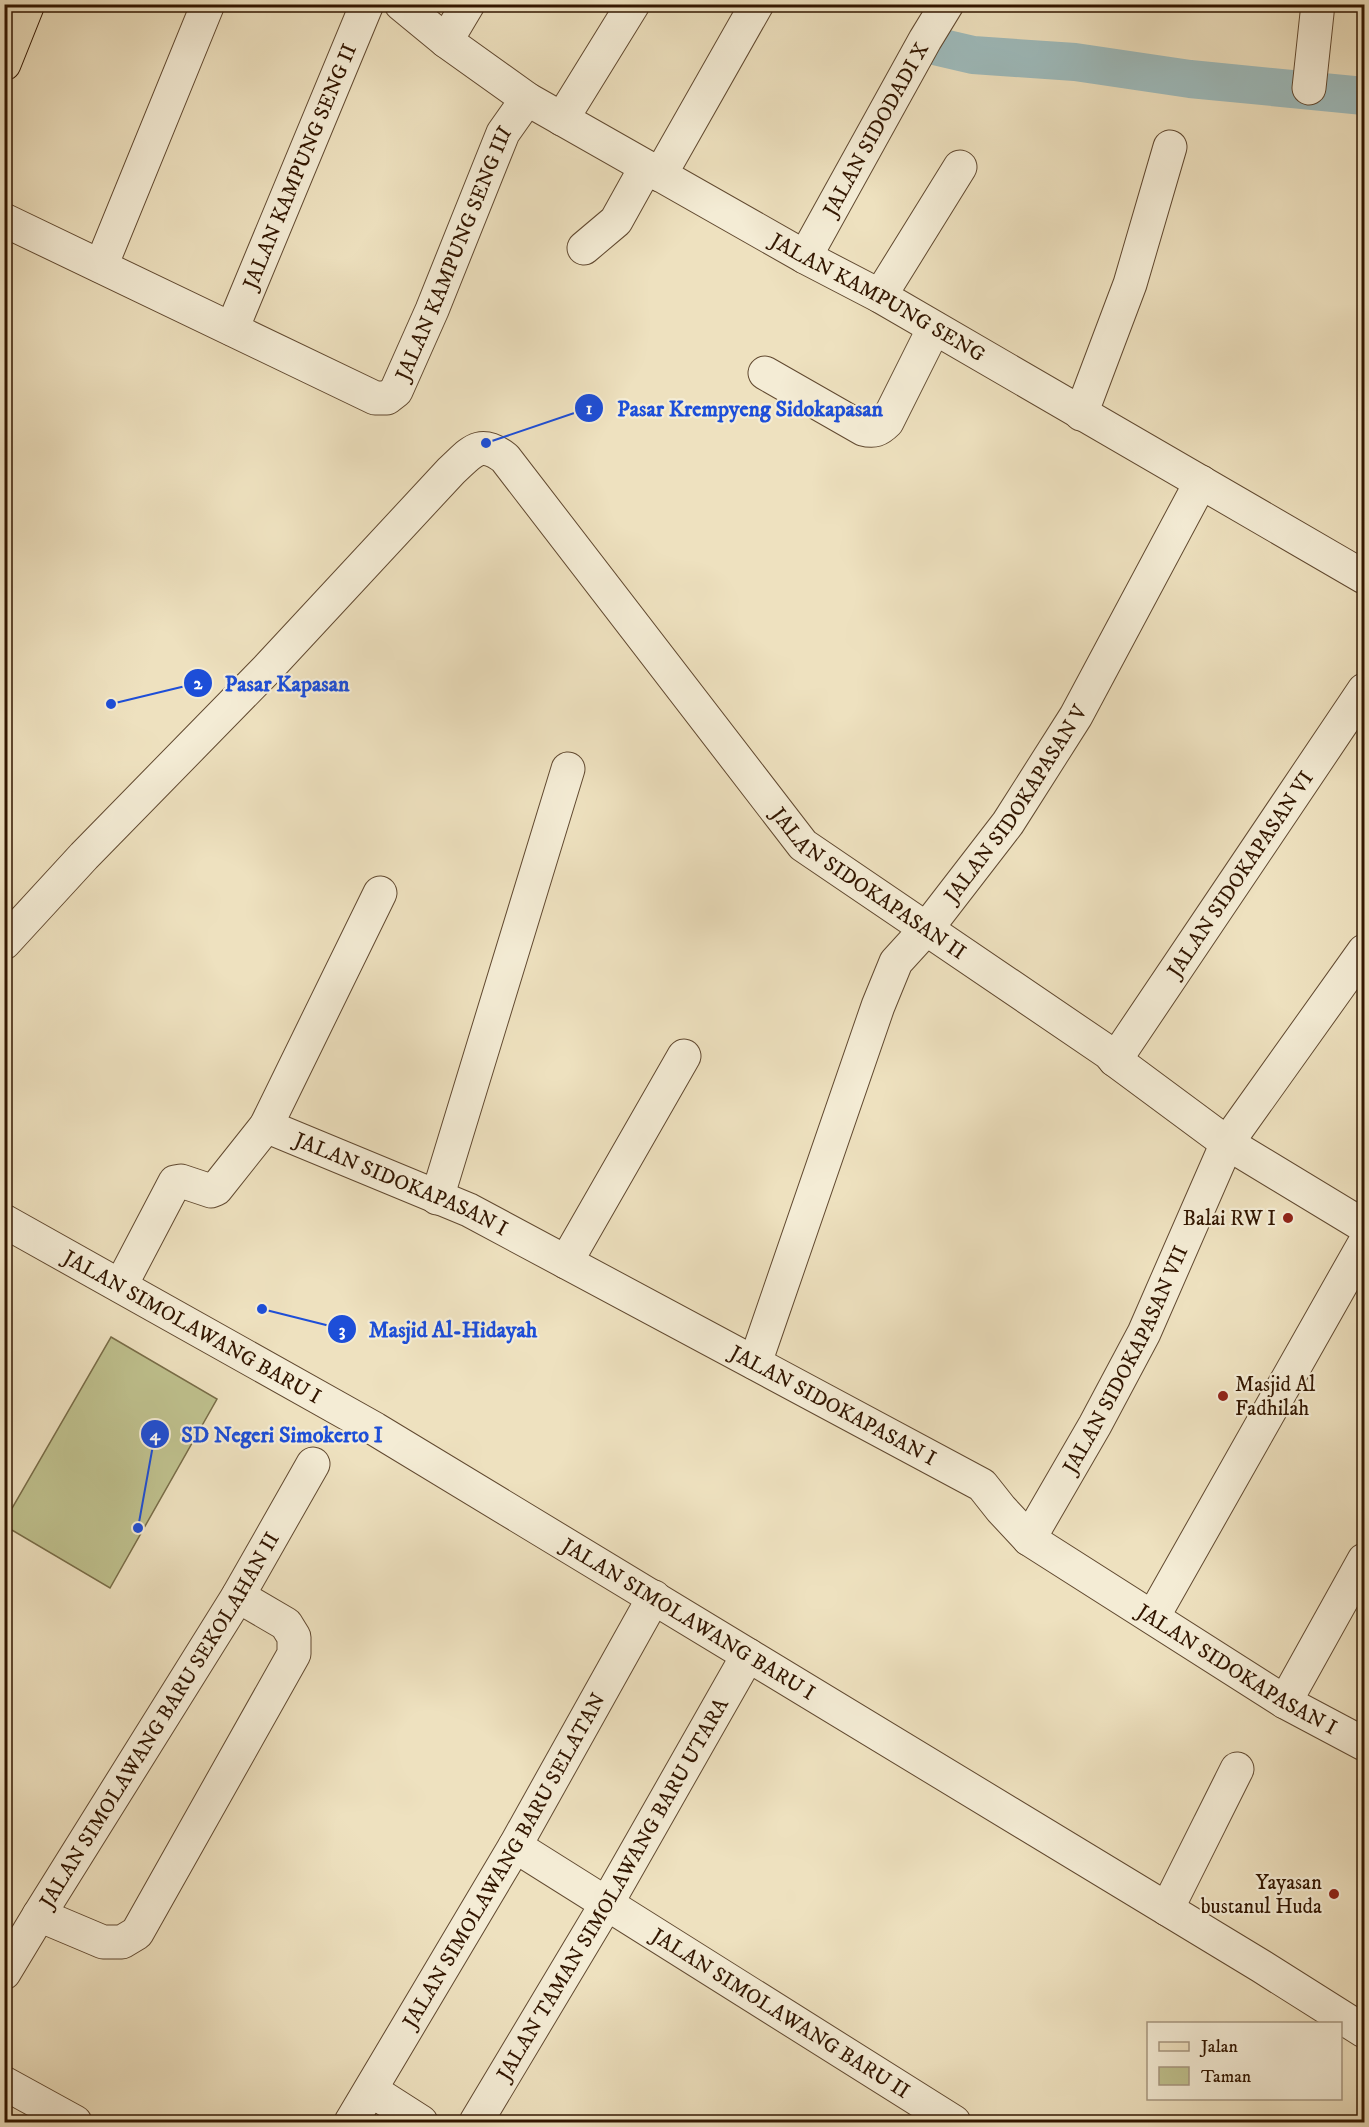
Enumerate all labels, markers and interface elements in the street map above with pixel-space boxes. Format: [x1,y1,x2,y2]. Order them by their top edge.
street label: JALAN SIDODADI X [817,38,935,223]
street label: JALAN KAMPUNG SENG II [237,40,363,295]
street label: JALAN KAMPUNG SENG III [390,121,518,387]
street label: JALAN KAMPUNG SENG [764,227,990,368]
callout: Pasar Krempyeng Sidokapasan [574,388,895,428]
text: Pasar Krempyeng Sidokapasan [617,396,884,423]
text: 1 [586,398,593,420]
callout: Pasar Kapasan [183,663,362,703]
text: Pasar Kapasan [224,671,350,698]
text: 2 [194,673,204,695]
street label: JALAN SIDOKAPASAN V [938,700,1094,910]
street label: JALAN SIDOKAPASAN VI [1161,767,1320,985]
street label: JALAN SIDOKAPASAN II [764,801,971,966]
street label: JALAN SIDOKAPASAN I [288,1126,512,1242]
place label: Balai RW I [1183,1206,1276,1232]
marker: Balai RW I [1281,1211,1295,1225]
street label: JALAN SIDOKAPASAN VII [1057,1242,1194,1480]
street label: JALAN SIMOLAWANG BARU I [57,1244,325,1410]
callout: Masjid Al-Hidayah [327,1309,549,1349]
text: Masjid Al-Hidayah [369,1317,538,1345]
text: 3 [339,1320,346,1342]
street label: JALAN SIDOKAPASAN I [724,1339,940,1472]
place label: Masjid Al Fadhilah [1235,1372,1316,1422]
marker: Masjid Al Fadhilah [1216,1389,1230,1403]
callout: SD Negeri Simokerto I [140,1414,395,1454]
text: SD Negeri Simokerto I [181,1422,383,1449]
text: 4 [149,1424,161,1446]
street label: JALAN SIMOLAWANG BARU SEKOLAHAN II [34,1528,286,1915]
street label: JALAN SIMOLAWANG BARU I [555,1532,819,1707]
street label: JALAN SIDOKAPASAN I [1130,1598,1341,1741]
street label: JALAN SIMOLAWANG BARU SELATAN [397,1689,612,2035]
street label: JALAN TAMAN SIMOLAWANG BARU UTARA [491,1693,735,2087]
place label: Yayasan bustanul Huda [1201,1870,1322,1920]
marker: Yayasan bustanul Huda [1327,1887,1341,1901]
street label: JALAN SIMOLAWANG BARU II [645,1922,914,2105]
legend [1147,2022,1342,2100]
text: Jalan [1199,2036,1239,2058]
text: Taman [1201,2066,1252,2088]

